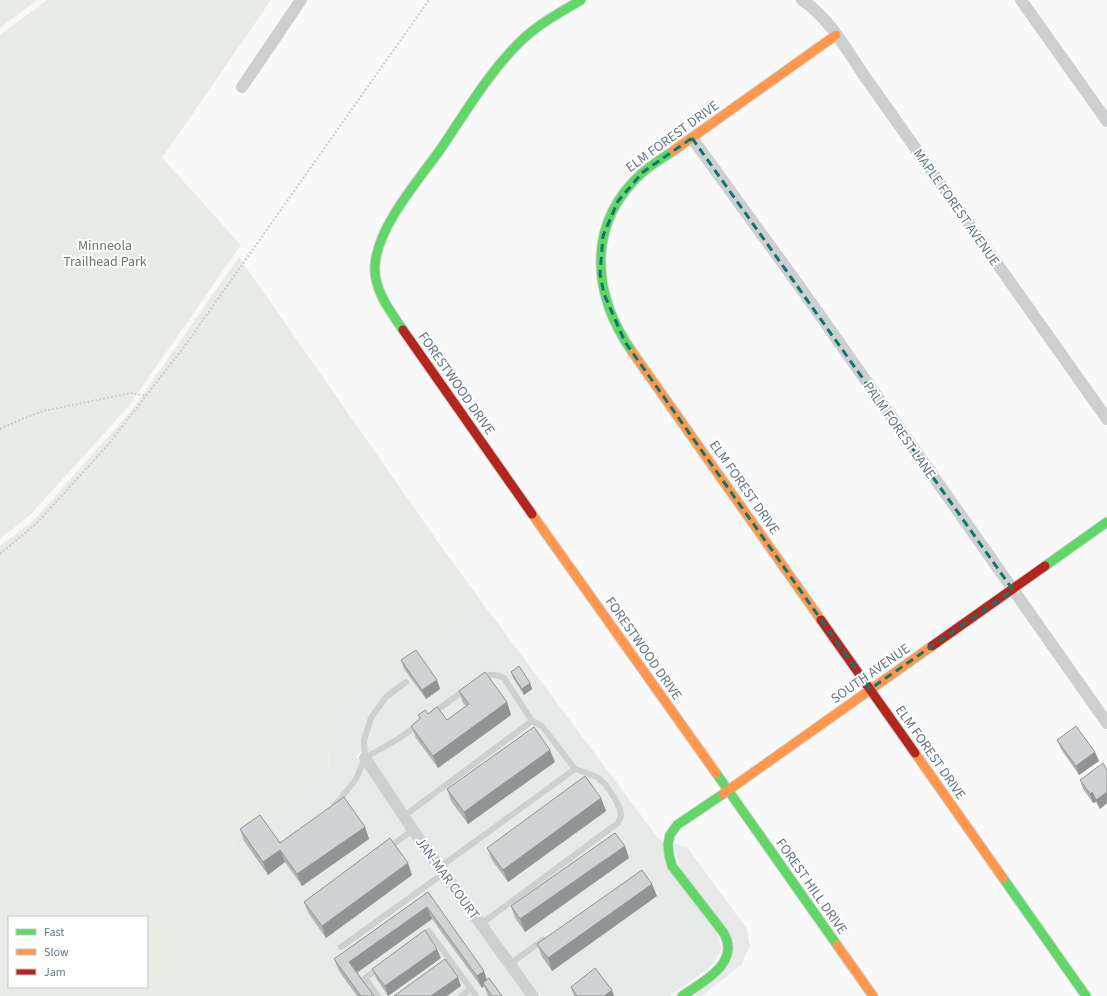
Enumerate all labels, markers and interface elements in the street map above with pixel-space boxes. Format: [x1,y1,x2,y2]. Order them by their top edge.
street label: ELM FOREST DRIVE [622,96,723,177]
street label: MAPLE FOREST AVENUE [908,145,1004,270]
park label: Minneola Trailhead Park [63,236,147,272]
street label: FORESTWOOD DRIVE [413,328,499,439]
street label: PALM FOREST LANE [858,378,940,483]
street label: ELM FOREST DRIVE [704,436,784,539]
street label: FORESTWOOD DRIVE [600,593,686,704]
street label: SOUTH AVENUE [827,639,914,709]
street label: ELM FOREST DRIVE [890,701,970,804]
street label: JAN-MAR COURT [410,833,484,924]
street label: FOREST HILL DRIVE [771,835,852,939]
legend [8,916,148,988]
text: Fast [44,924,64,941]
text: Slow [44,944,69,961]
text: Jam [44,964,66,981]

